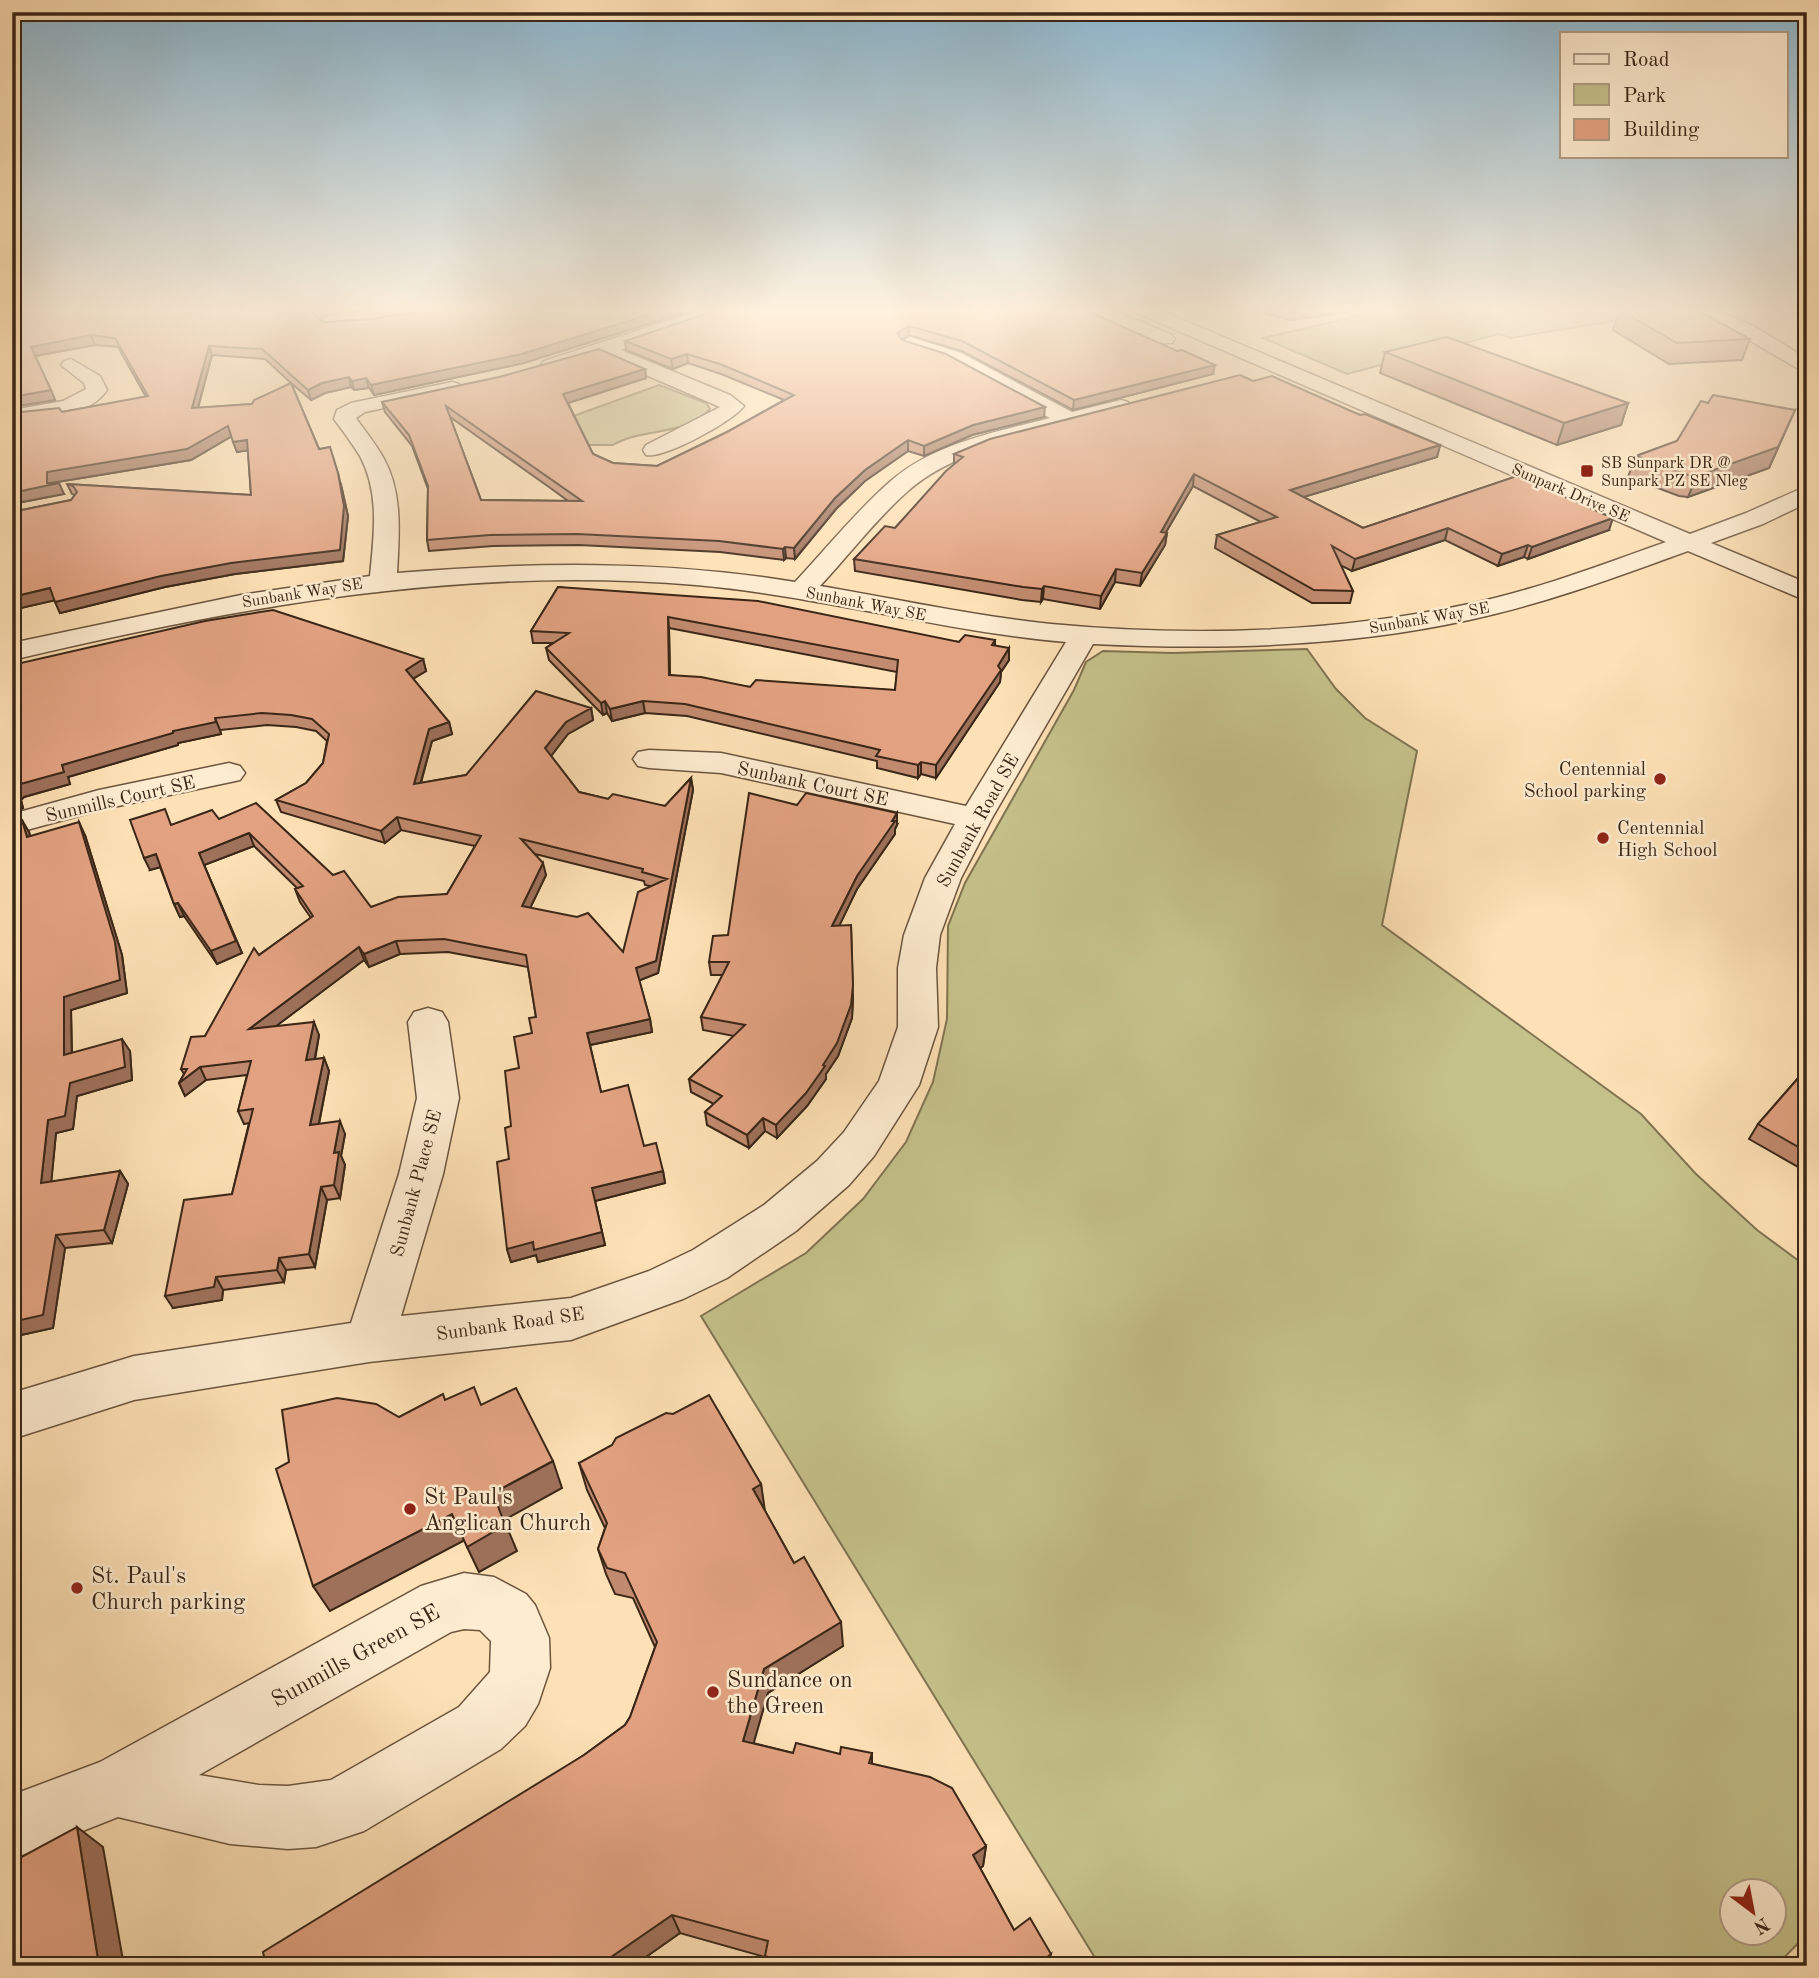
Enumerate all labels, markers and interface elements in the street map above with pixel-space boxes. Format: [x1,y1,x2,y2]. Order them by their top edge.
legend [1560,32,1787,158]
text: Road [1623,50,1670,71]
text: Park [1623,86,1666,107]
text: Building [1623,120,1700,141]
place label: SB Sunpark DR @ Sunpark PZ SE Nleg [1601,456,1748,490]
street label: Sunpark Drive SE [1509,462,1632,526]
marker: SB Sunpark DR @ Sunpark PZ SE Nleg [1579,463,1595,479]
street label: Sunbank Way SE [241,577,364,611]
street label: Sunbank Way SE [804,585,927,624]
street label: Sunbank Way SE [1368,600,1491,637]
street label: Sunbank Road SE [935,751,1024,891]
street label: Sunbank Court SE [735,760,890,811]
place label: Centennial School parking [1524,761,1647,802]
marker: Centennial School parking [1652,771,1668,787]
street label: Sunmills Court SE [44,774,197,827]
place label: Centennial High School [1617,820,1717,861]
marker: Centennial High School [1595,830,1611,846]
street label: Sunbank Place SE [389,1108,446,1259]
street label: Sunbank Road SE [435,1306,586,1345]
place label: St Paul's Anglican Church [424,1486,591,1535]
marker: St Paul's Anglican Church [402,1501,418,1517]
place label: St. Paul's Church parking [91,1565,246,1614]
marker: St. Paul's Church parking [69,1580,85,1596]
street label: Sunmills Green SE [268,1601,444,1712]
place label: Sundance on the Green [727,1669,853,1718]
marker: Sundance on the Green [705,1684,721,1700]
north arrow [1717,1876,1787,1946]
text: N [1749,1912,1772,1936]

